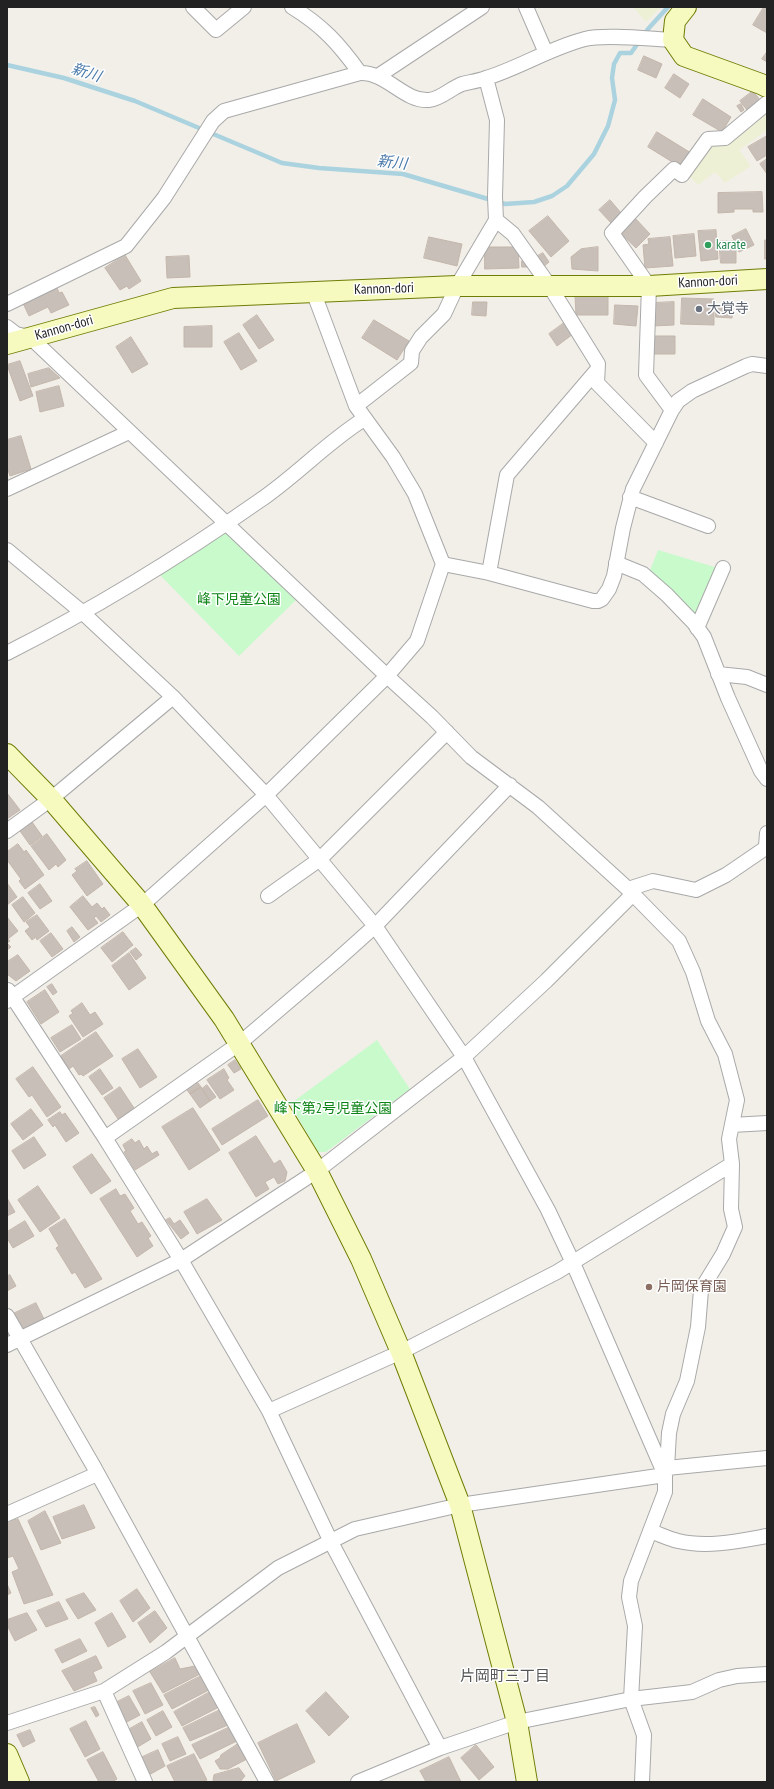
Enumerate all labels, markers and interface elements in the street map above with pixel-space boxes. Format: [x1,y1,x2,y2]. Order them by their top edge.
water label: 新川 [69,60,103,86]
water label: 新川 [376,152,408,174]
place label: karate [716,237,746,253]
marker: karate [703,240,713,250]
street label: Kannon-dori [678,272,738,292]
street label: Kannon-dori [354,280,414,298]
place label: 大覚寺 [707,301,749,317]
marker: 大覚寺 [694,304,704,314]
street label: Kannon-dori [33,312,95,344]
park label: 峰下児童公園 [197,592,281,608]
park label: 峰下第2号児童公園 [274,1101,392,1117]
place label: 片岡保育園 [657,1279,727,1295]
marker: 片岡保育園 [644,1282,654,1292]
district label: 片岡町三丁目 [460,1668,550,1686]

